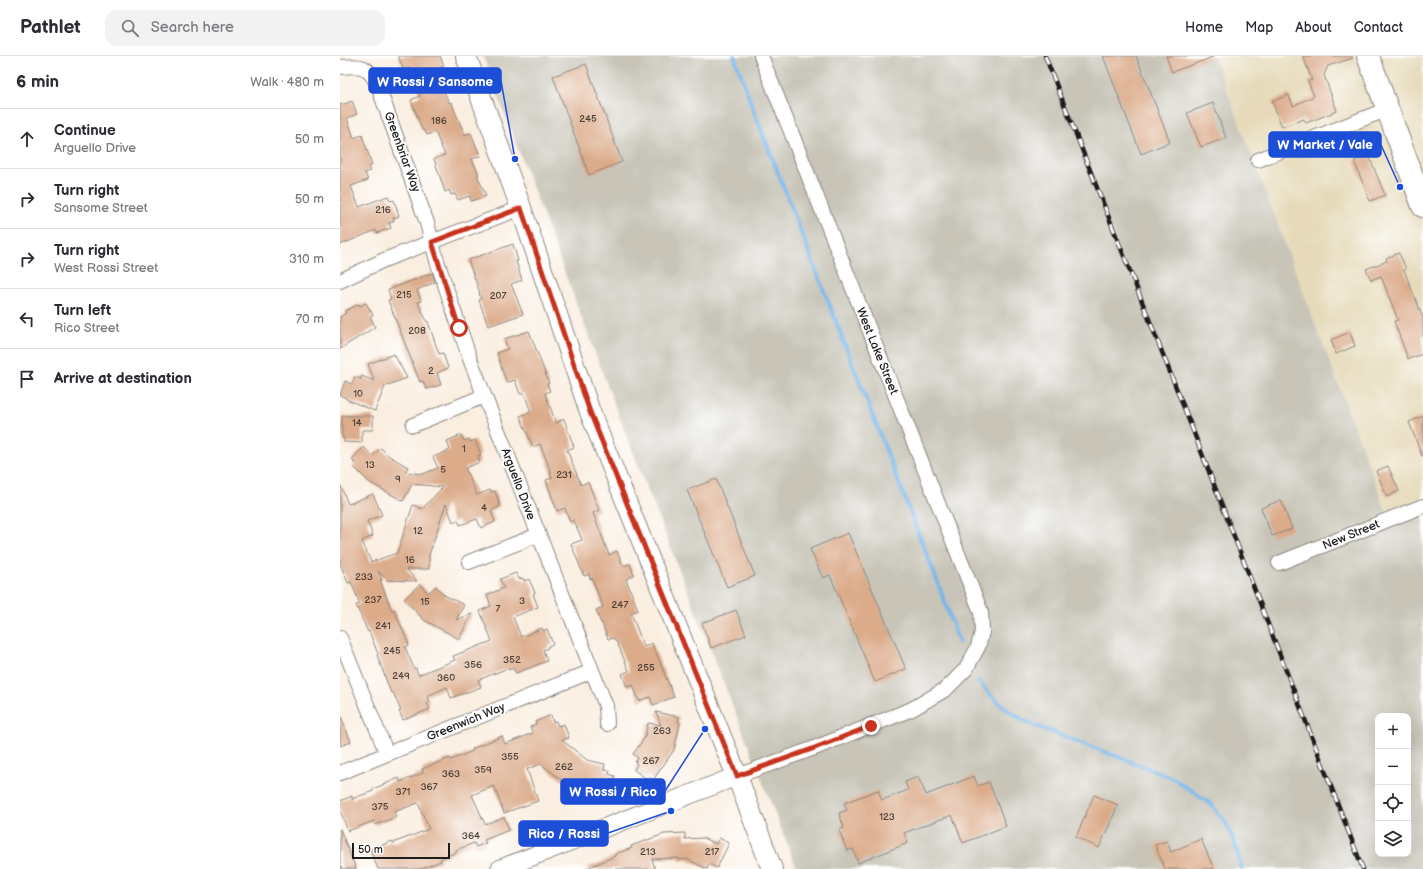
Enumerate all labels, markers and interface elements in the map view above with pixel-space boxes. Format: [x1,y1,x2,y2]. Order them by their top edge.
search box [105,10,385,46]
text: Pathlet [20,16,81,39]
icon: search [119,17,141,39]
text: Search here [151,18,234,37]
text: Home [1185,19,1223,36]
text: Map [1245,19,1273,36]
text: About [1295,19,1332,36]
text: Contact [1354,19,1403,36]
callout: W Rossi / Sansome [369,68,501,93]
text: 6 min [16,72,59,92]
text: Walk · 480 m [250,74,324,90]
text: W Rossi / Sansome [377,74,494,90]
street label: Greenbriar Way [381,110,424,195]
house number: 245 [579,113,597,125]
house number: 186 [431,115,447,127]
text: Continue [54,121,116,140]
icon: ahead [16,128,38,150]
text: 50 m [295,131,324,147]
callout: W Market / Vale [1269,132,1381,157]
text: W Market / Vale [1277,137,1373,153]
text: Arguello Drive [54,140,136,156]
text: Turn right [54,181,119,200]
icon: right [16,188,38,210]
text: 50 m [295,191,324,207]
text: Sansome Street [54,200,148,216]
house number: 216 [375,204,391,216]
text: Turn right [54,241,119,260]
icon: right [16,248,38,270]
text: 310 m [289,251,324,267]
text: West Rossi Street [54,260,158,276]
house number: 215 [396,289,412,301]
house number: 207 [490,290,506,302]
text: Turn left [54,301,111,320]
street label: West Lake Street [853,305,901,397]
icon: left [16,308,38,330]
text: 70 m [296,311,324,327]
route start [450,319,468,337]
text: Rico Street [54,320,120,336]
house number: 208 [408,325,426,337]
house number: 2 [428,365,434,377]
icon: arrive [16,368,38,390]
text: Arrive at destination [54,369,192,388]
house number: 10 [353,388,363,400]
house number: 14 [352,417,362,429]
house number: 1 [462,443,466,455]
street label: Arguello Drive [497,446,539,522]
house number: 13 [365,459,375,471]
house number: 5 [440,464,446,476]
house number: 231 [556,469,572,481]
house number: 9 [395,473,401,485]
house number: 4 [481,502,487,514]
street label: New Street [1320,517,1382,553]
house number: 12 [413,525,423,537]
house number: 16 [405,554,415,566]
house number: 233 [355,571,373,583]
house number: 237 [365,594,381,606]
house number: 3 [519,595,525,607]
house number: 15 [420,596,430,608]
house number: 247 [612,599,628,611]
house number: 7 [496,603,501,615]
house number: 241 [375,620,391,632]
house number: 245 [383,645,401,657]
house number: 352 [503,654,521,666]
house number: 356 [464,659,482,671]
house number: 255 [637,662,655,674]
house number: 249 [392,670,410,682]
house number: 360 [437,672,455,684]
street label: Greenwich Way [425,699,508,745]
map controls [1375,713,1411,857]
button: + [1375,713,1411,749]
route end [862,717,880,735]
house number: 263 [653,725,671,737]
button: − [1375,749,1411,785]
house number: 355 [501,751,519,763]
house number: 267 [643,755,660,767]
house number: 262 [555,761,573,773]
house number: 359 [474,764,492,776]
house number: 363 [442,768,460,780]
callout: W Rossi / Rico [561,779,665,804]
house number: 367 [420,781,438,793]
text: W Rossi / Rico [569,784,657,800]
button: locate [1375,785,1411,821]
house number: 371 [396,786,411,798]
house number: 375 [372,801,389,813]
house number: 123 [879,811,895,823]
callout: Rico / Rossi [519,821,608,846]
button: layers [1375,821,1411,857]
text: Rico / Rossi [528,826,600,842]
house number: 364 [462,830,480,842]
scale bar [352,841,450,860]
text: 50 m [358,843,383,856]
house number: 213 [640,846,656,858]
house number: 217 [705,846,719,858]

